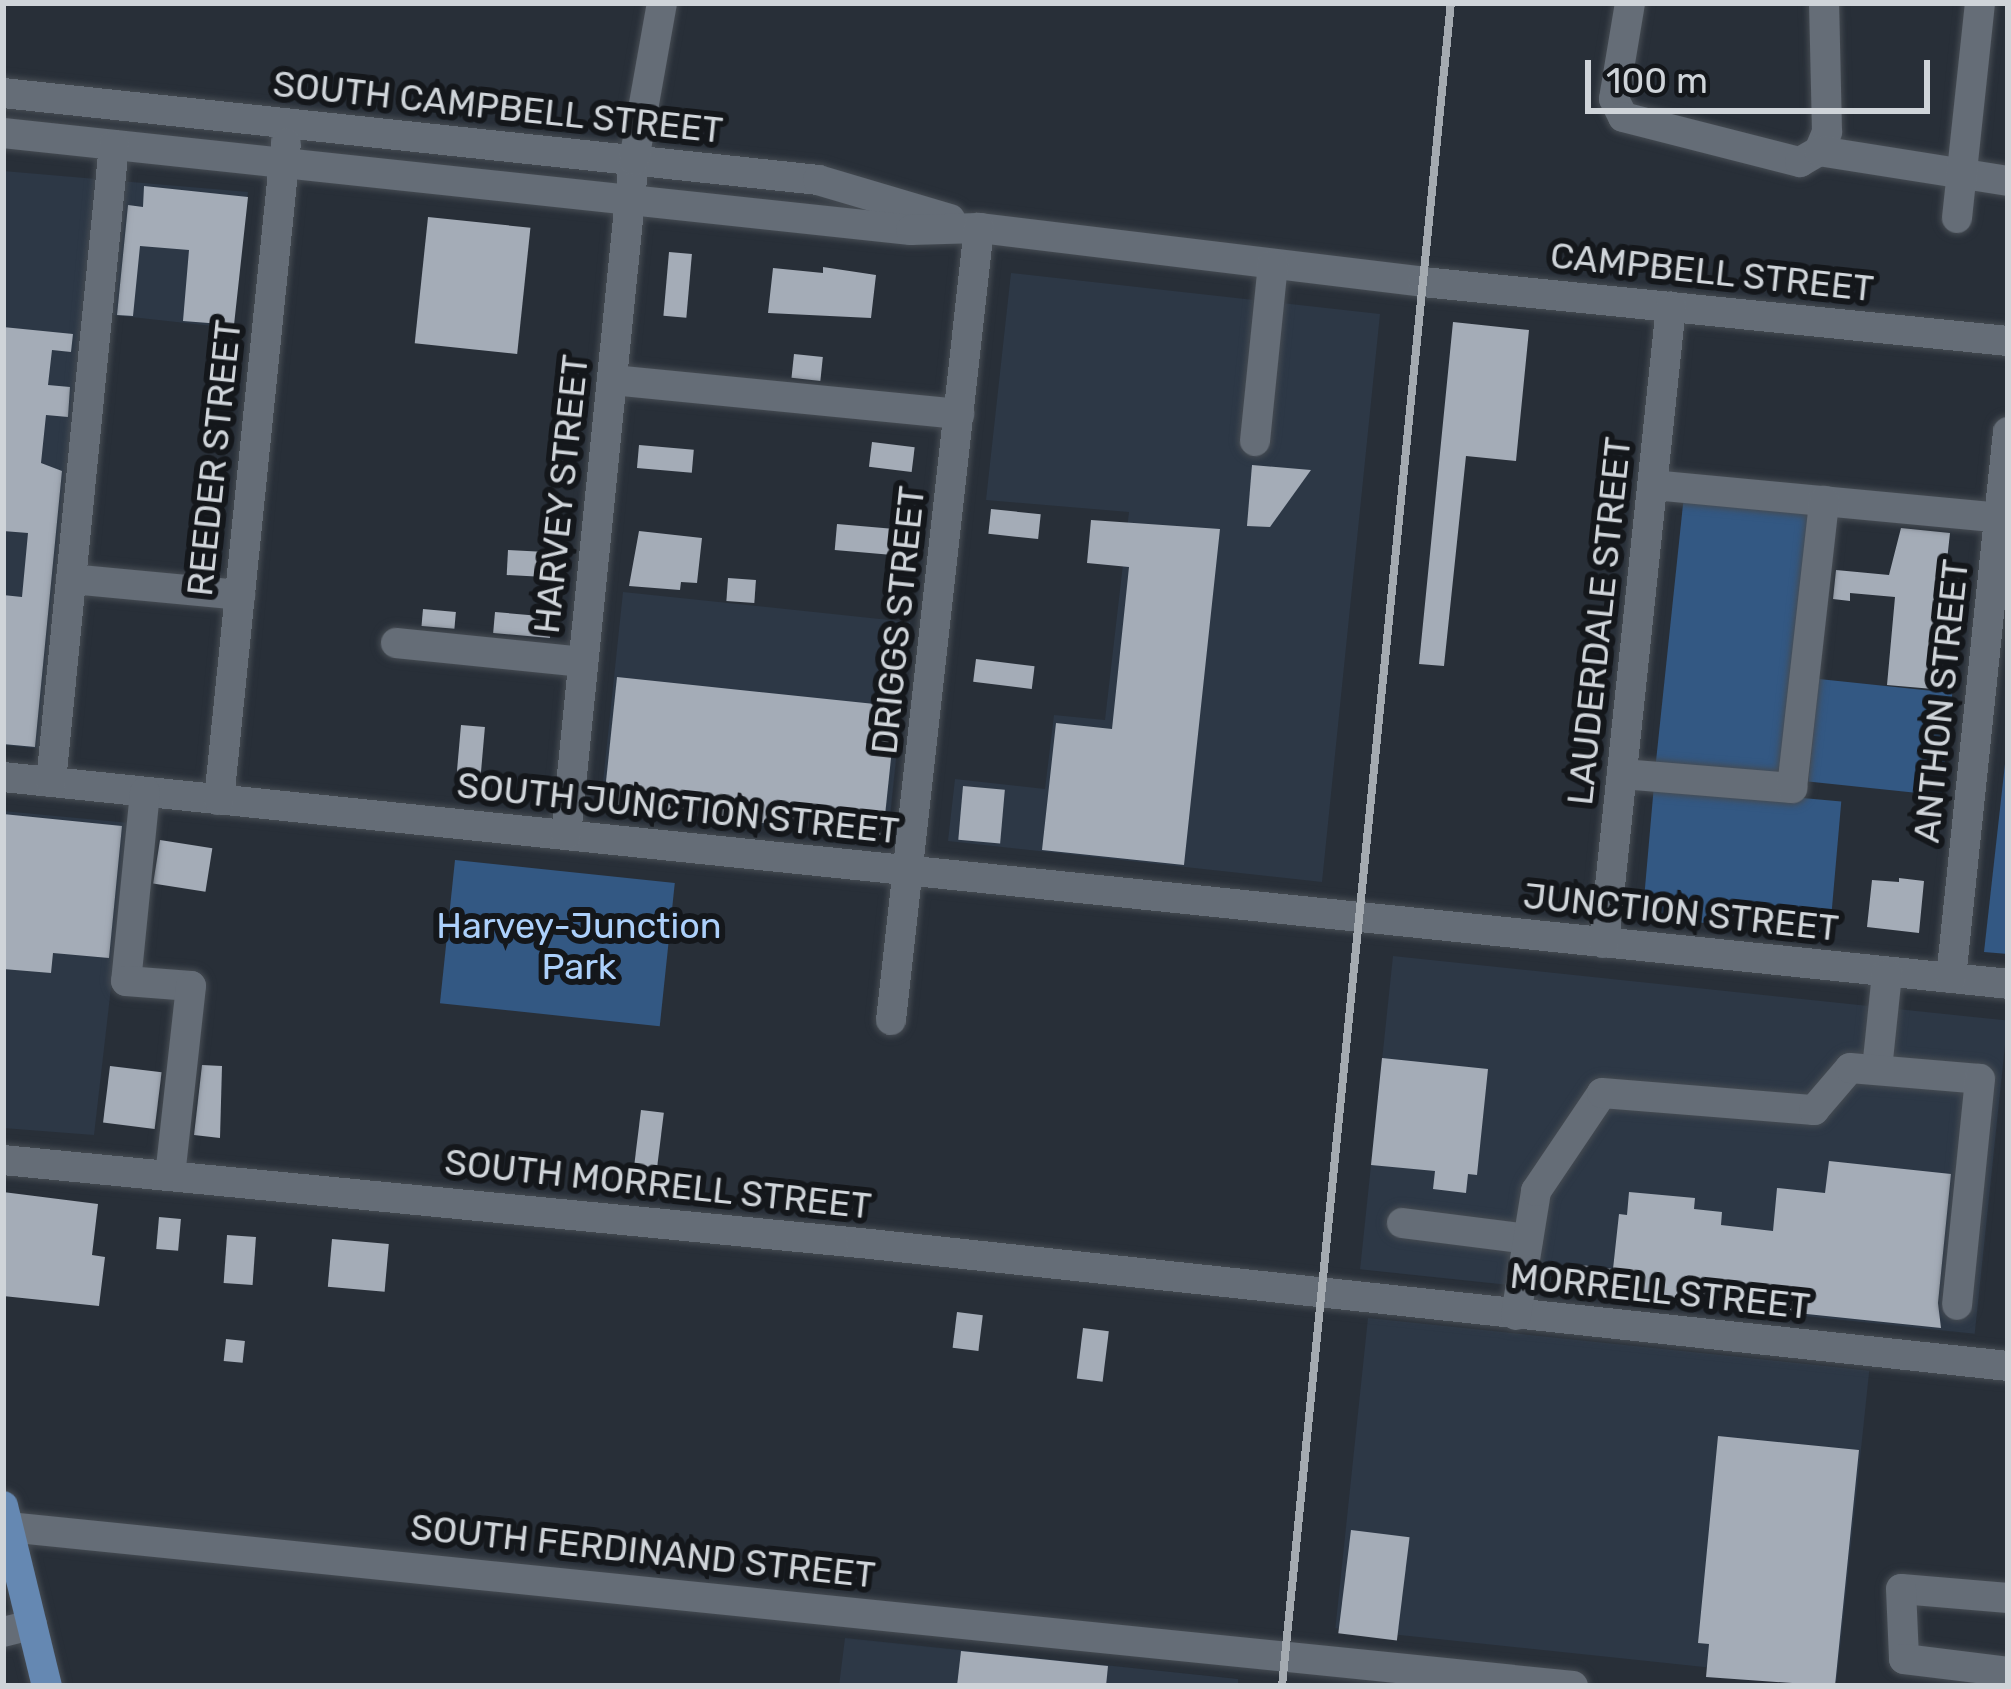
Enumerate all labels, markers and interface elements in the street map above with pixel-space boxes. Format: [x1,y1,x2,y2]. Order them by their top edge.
scale bar [1591,36,1936,110]
text: 100 m [1606,59,1708,102]
street label: SOUTH CAMPBELL STREET [270,62,726,152]
street label: CAMPBELL STREET [1548,233,1876,311]
street label: REEDER STREET [178,318,250,598]
street label: HARVEY STREET [525,352,597,636]
street label: LAUDERDALE STREET [1558,435,1640,807]
street label: DRIGGS STREET [862,484,934,756]
street label: ANTHON STREET [1905,557,1977,845]
street label: SOUTH JUNCTION STREET [455,763,901,853]
street label: JUNCTION STREET [1521,874,1841,950]
park label: Harvey-Junction Park [436,903,722,988]
street label: SOUTH MORRELL STREET [442,1140,874,1228]
street label: MORRELL STREET [1507,1254,1813,1328]
street label: SOUTH FERDINAND STREET [408,1505,878,1597]

